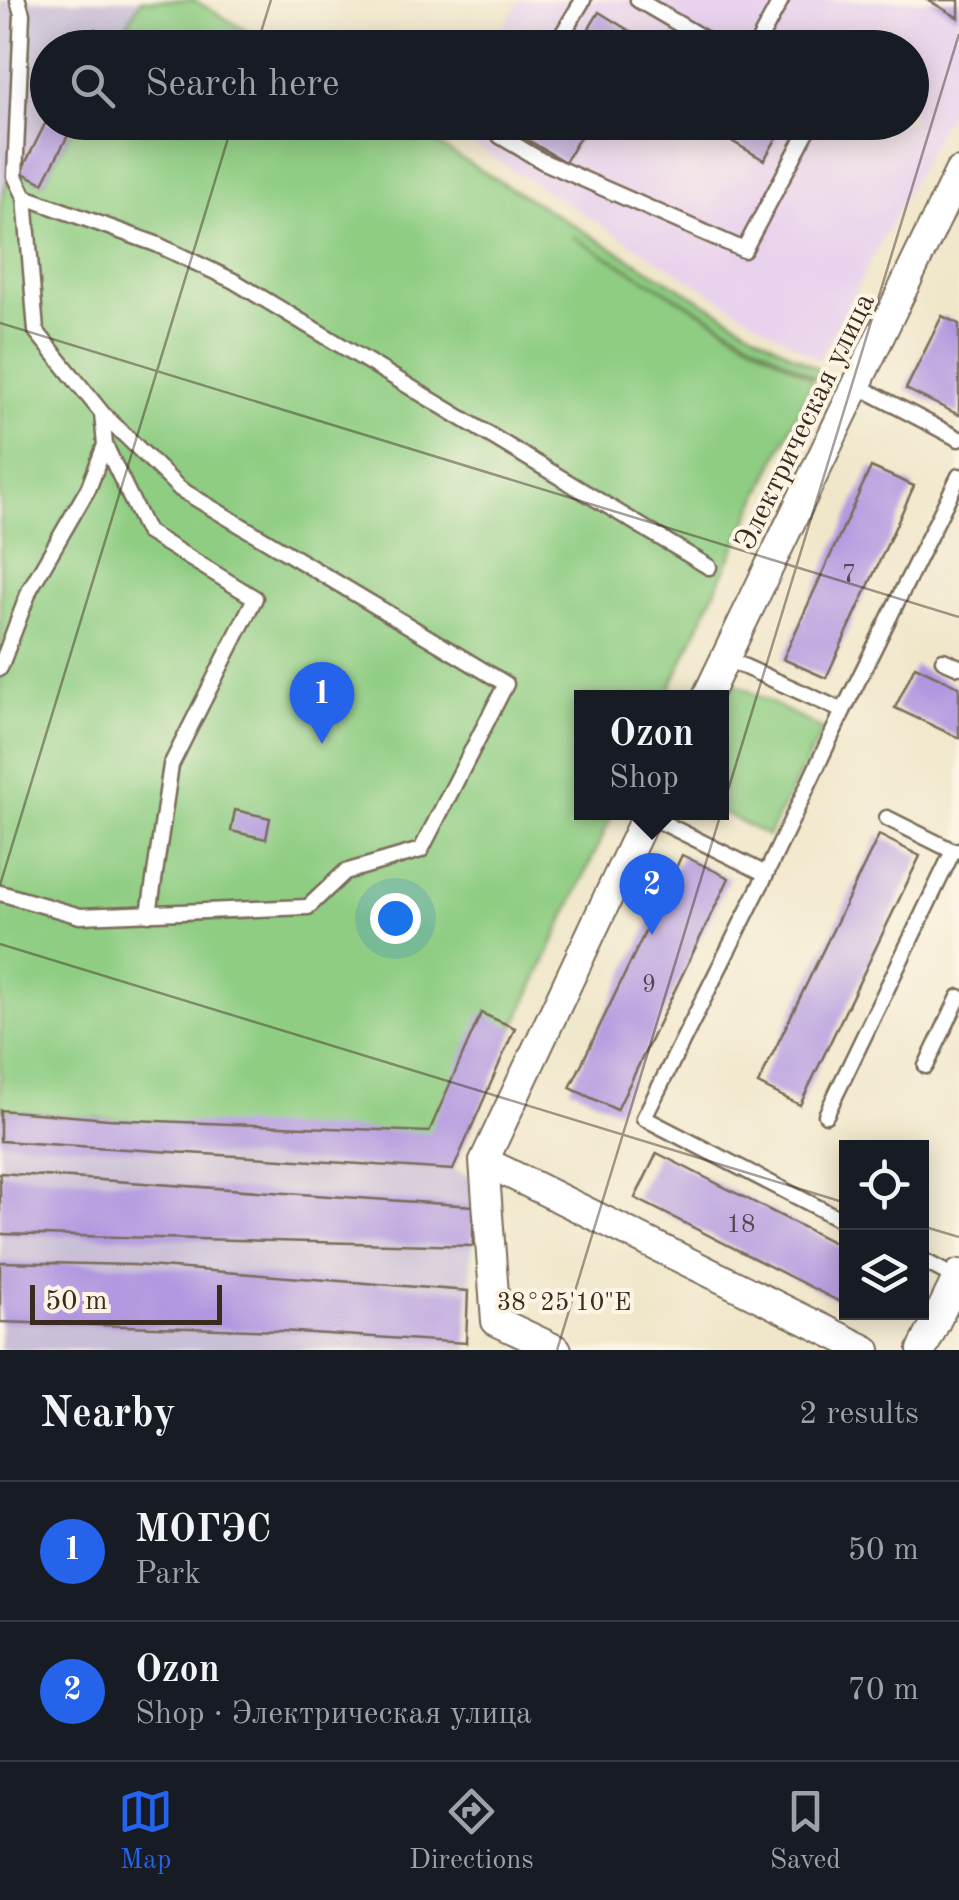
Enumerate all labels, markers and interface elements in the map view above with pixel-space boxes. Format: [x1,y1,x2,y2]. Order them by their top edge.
search box [30,30,929,140]
icon: search [65,58,120,113]
text: Search here [145,66,340,104]
street label: Электрическая улица [731,289,881,555]
house number: 7 [842,563,856,588]
pin: 1 [290,662,354,744]
popup [574,690,729,820]
text: Ozon [609,716,694,754]
text: Shop [609,763,679,795]
pin: 2 [620,852,684,935]
your location [370,893,421,944]
house number: 9 [642,973,656,998]
map controls [839,1140,929,1320]
button: locate [839,1140,929,1230]
house number: 18 [726,1213,756,1238]
button: layers [839,1230,929,1320]
scale bar [30,1280,222,1324]
text: 50 m [45,1288,108,1316]
text: 38°25'10"E [497,1291,631,1316]
text: Nearby [40,1394,176,1436]
text: 2 results [799,1399,919,1431]
text: МОГЭС [135,1512,271,1550]
text: 1 [63,1535,82,1567]
text: 50 m [848,1535,919,1567]
text: Park [135,1559,201,1591]
text: Ozon [135,1652,220,1690]
text: 2 [63,1675,82,1707]
text: 70 m [848,1675,919,1707]
text: Shop · Электрическая улица [135,1699,532,1731]
tab: Map [118,1784,173,1879]
tab: Directions [409,1784,534,1879]
tab: Saved [770,1784,841,1879]

